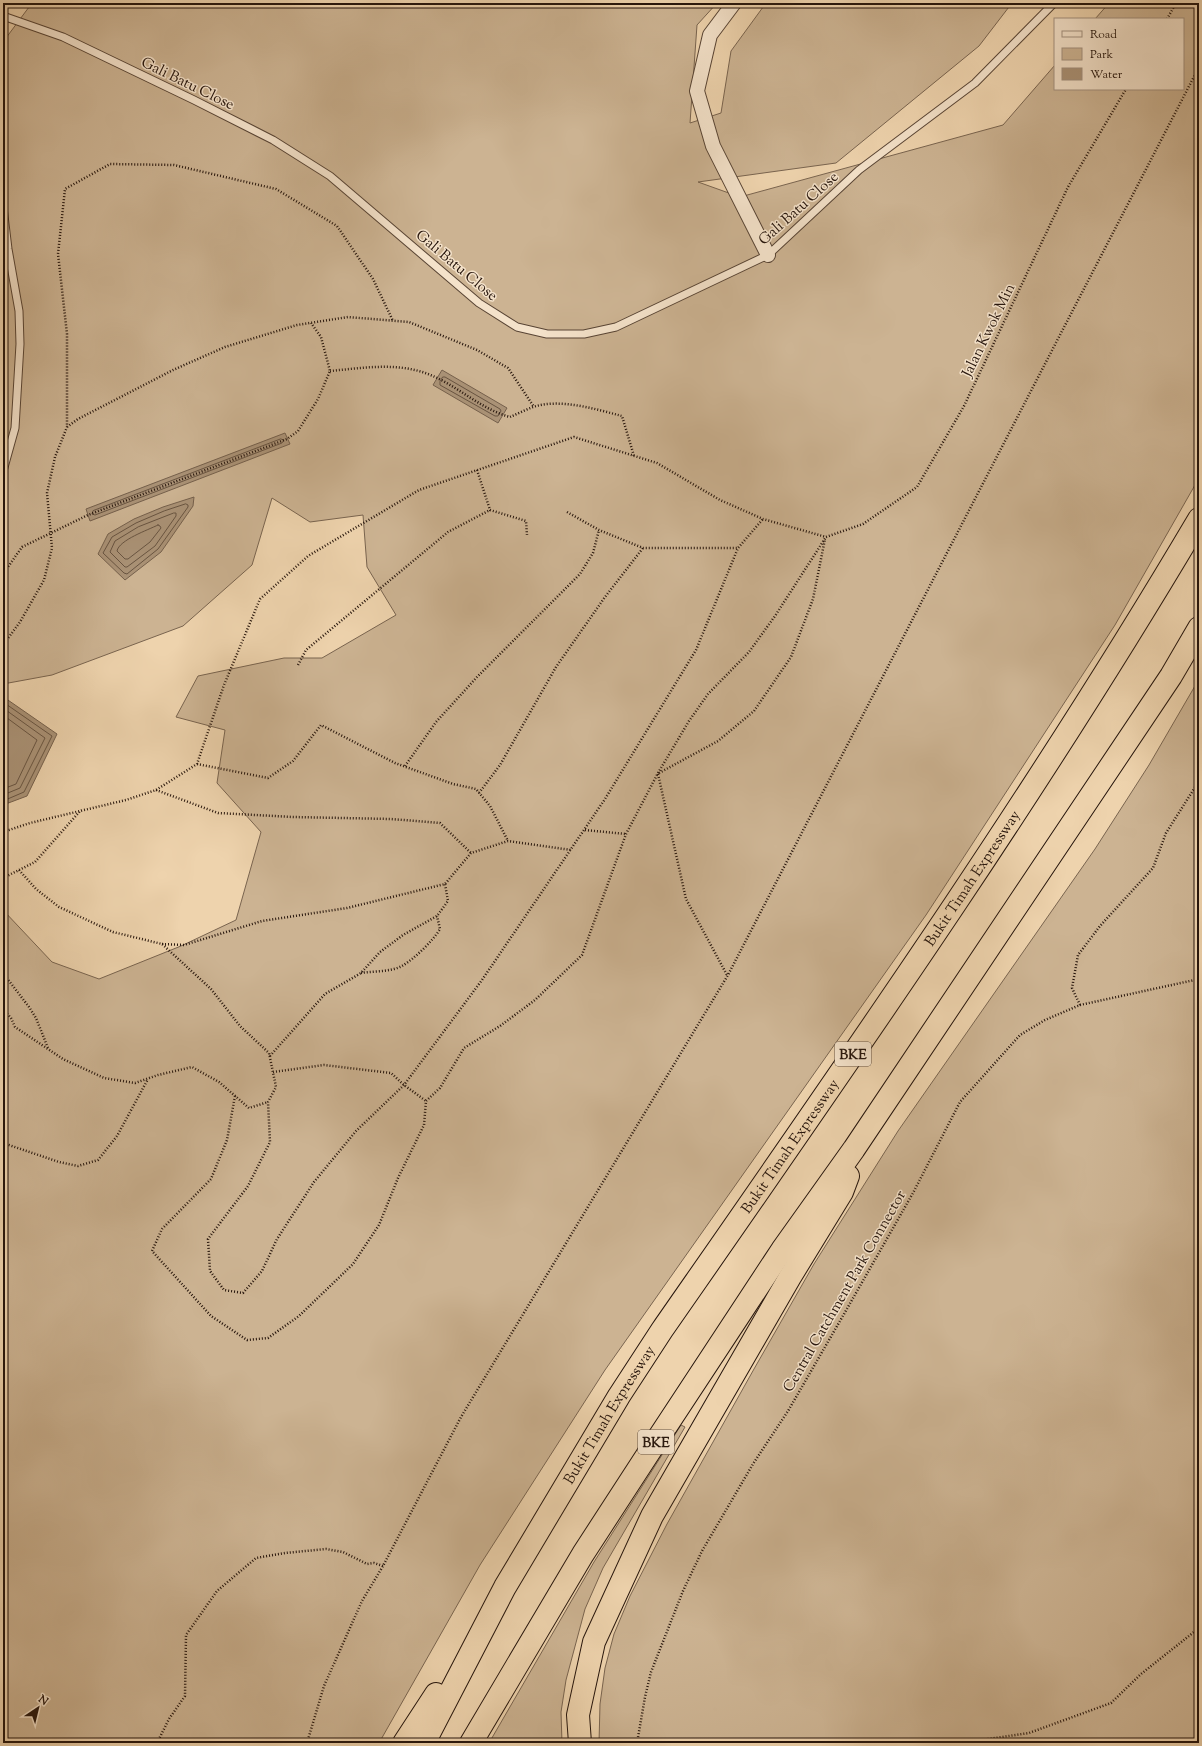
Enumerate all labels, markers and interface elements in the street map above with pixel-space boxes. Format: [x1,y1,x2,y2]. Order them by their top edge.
legend [1054,18,1184,90]
text: Road [1090,26,1117,44]
text: Park [1090,46,1113,64]
street label: Gali Batu Close [137,53,237,116]
text: Water [1090,66,1123,84]
street label: Gali Batu Close [754,167,844,251]
street label: Gali Batu Close [411,226,502,307]
street label: Jalan Kwok Min [957,280,1021,382]
street label: Bukit Timah Expressway [920,806,1026,951]
road number: BKE [835,1042,871,1066]
street label: Bukit Timah Expressway [737,1075,845,1218]
street label: Central Catchment Park Connector [779,1187,912,1397]
street label: Bukit Timah Expressway [560,1342,661,1489]
road number: BKE [638,1430,674,1454]
north arrow [18,1688,58,1728]
text: N [34,1691,52,1710]

